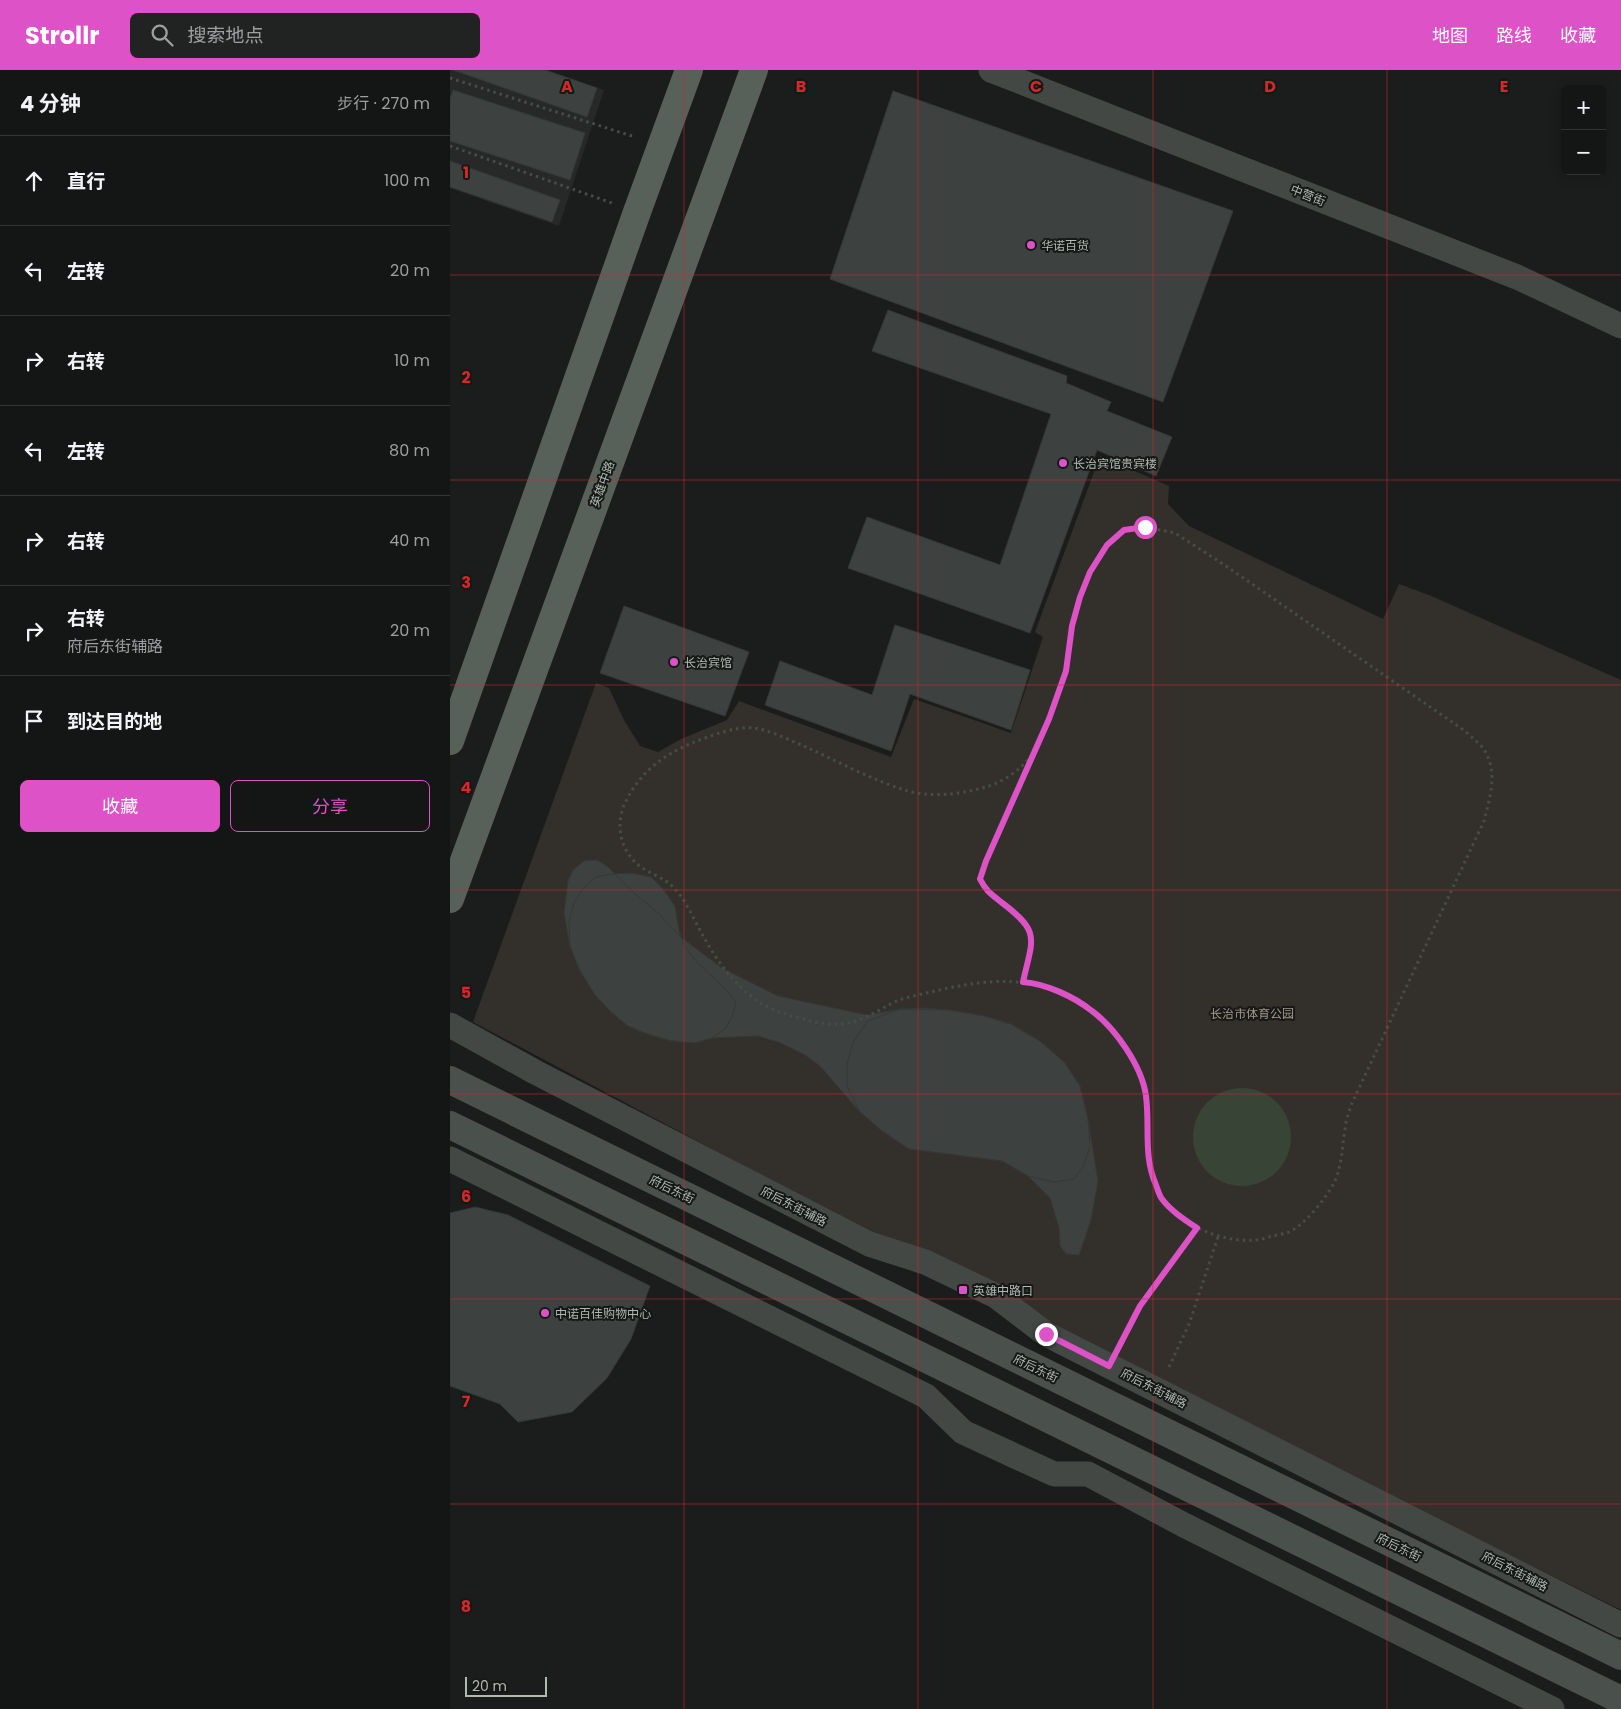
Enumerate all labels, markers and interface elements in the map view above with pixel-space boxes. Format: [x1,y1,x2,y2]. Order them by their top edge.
search box [130,13,480,58]
text: Strollr [25,19,100,52]
icon: search [148,21,176,49]
text: 搜索地点 [188,22,264,49]
text: 地图 [1432,23,1468,48]
text: 路线 [1496,23,1532,48]
text: 收藏 [1560,23,1596,48]
text: A [561,75,573,98]
text: B [796,75,806,98]
text: C [1030,75,1042,98]
text: D [1264,75,1276,98]
text: E [1500,75,1508,98]
map controls [1561,85,1606,175]
button: + [1561,85,1606,130]
text: 4 分钟 [20,89,81,118]
text: 步行 · 270 m [337,92,430,115]
button: − [1561,130,1606,175]
text: 1 [463,161,469,184]
icon: ahead [20,167,48,195]
text: 直行 [67,168,105,195]
text: 100 m [384,169,430,192]
street label: 中营街 [1288,180,1328,210]
place label: 华诺百货 [1041,237,1089,254]
marker: 华诺百货 [1025,239,1037,251]
icon: left [20,257,48,285]
text: 左转 [67,258,105,285]
text: 20 m [390,259,430,282]
icon: right [20,347,48,375]
text: 右转 [67,348,105,375]
text: 10 m [394,349,430,372]
text: 2 [461,366,471,389]
icon: left [20,437,48,465]
text: 左转 [67,438,105,465]
text: 80 m [389,439,430,462]
place label: 长治宾馆贵宾楼 [1073,455,1157,472]
marker: 长治宾馆贵宾楼 [1057,457,1069,469]
street label: 英雄中路 [586,459,618,509]
route start [1134,516,1157,539]
icon: right [20,527,48,555]
text: 右转 [67,528,105,555]
text: 40 m [389,529,430,552]
text: 3 [461,571,471,594]
text: 右转 [67,605,105,632]
icon: right [20,617,48,645]
text: 20 m [390,619,430,642]
text: 府后东街辅路 [67,635,163,658]
place label: 长治宾馆 [684,654,732,671]
marker: 长治宾馆 [668,656,680,668]
icon: arrive [20,707,48,735]
text: 到达目的地 [67,708,162,735]
text: 4 [461,776,472,799]
button: 收藏 [20,780,220,832]
button: 分享 [230,780,430,832]
text: 5 [461,981,471,1004]
park label: 长治市体育公园 [1210,1005,1294,1022]
street label: 府后东街 [647,1171,697,1207]
street label: 府后东街辅路 [758,1182,830,1230]
text: 6 [461,1185,471,1208]
place label: 英雄中路口 [973,1282,1033,1299]
marker: 英雄中路口 [957,1284,969,1296]
place label: 中诺百佳购物中心 [555,1305,651,1322]
marker: 中诺百佳购物中心 [539,1307,551,1319]
route end [1035,1323,1058,1346]
street label: 府后东街 [1011,1350,1061,1386]
street label: 府后东街辅路 [1118,1364,1190,1412]
text: 7 [462,1390,471,1413]
street label: 府后东街 [1374,1529,1424,1565]
street label: 府后东街辅路 [1479,1547,1551,1595]
text: 8 [461,1595,471,1618]
scale bar [465,1674,548,1697]
text: 20 m [472,1676,507,1696]

